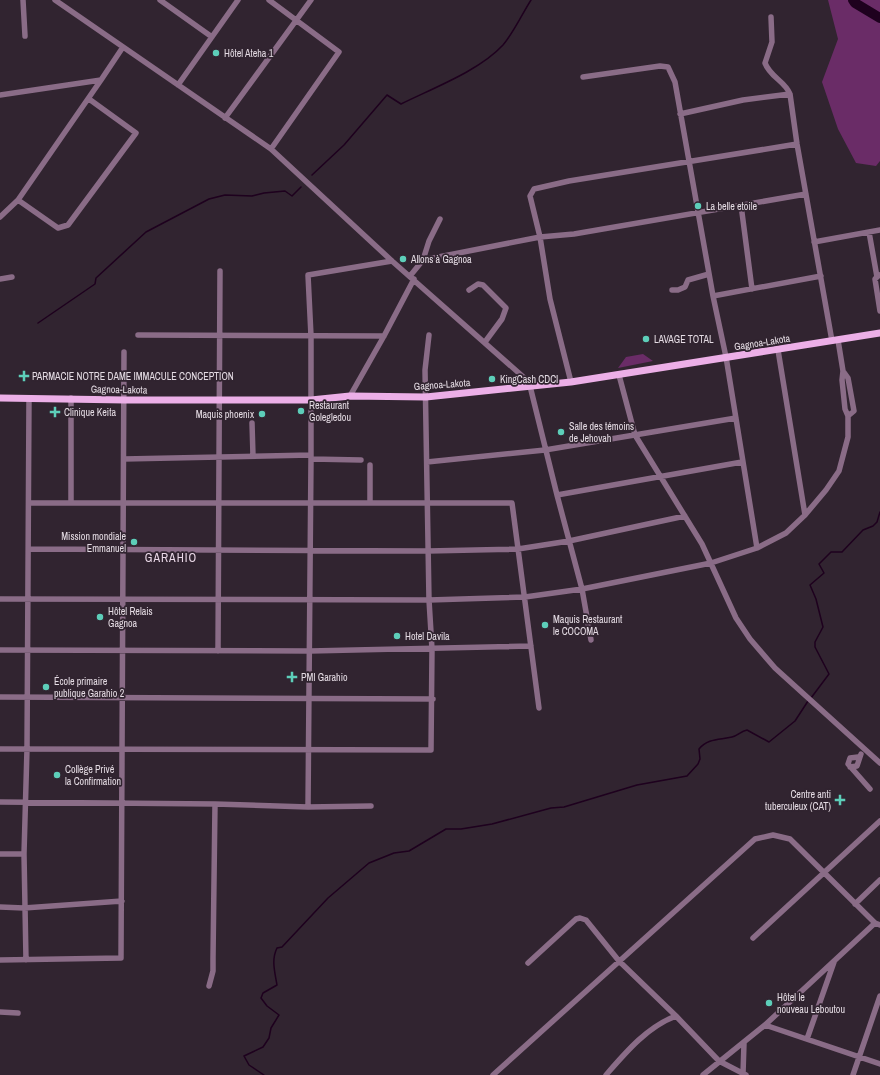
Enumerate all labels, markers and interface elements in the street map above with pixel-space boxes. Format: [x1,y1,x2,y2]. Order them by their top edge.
place label: Hôtel Ateha 1 [224,47,274,60]
marker: Hôtel Ateha 1 [211,48,221,58]
place label: La belle etoile [706,200,757,213]
marker: La belle etoile [693,201,703,211]
place label: Allons à Gagnoa [410,253,472,266]
marker: Allons à Gagnoa [398,254,408,264]
street label: Gagnoa-Lakota [733,332,791,353]
place label: LAVAGE TOTAL [654,333,714,346]
marker: LAVAGE TOTAL [641,334,651,344]
place label: PARMACIE NOTRE DAME IMMACULE CONCEPTION [32,370,234,383]
marker: PARMACIE NOTRE DAME IMMACULE CONCEPTION [19,371,29,381]
place label: KingCash CDCI [500,373,558,386]
marker: KingCash CDCI [487,374,497,384]
street label: Gagnoa-Lakota [413,376,471,393]
street label: Gagnoa-Lakota [91,383,148,396]
place label: Restaurant Golegledou [309,399,351,424]
marker: Clinique Keita [49,406,61,418]
place label: Clinique Keita [64,406,116,419]
marker: Restaurant Golegledou [296,406,306,416]
place label: Maquis phoenix [196,408,255,421]
marker: Maquis phoenix [257,409,267,419]
place label: Salle des témoins de Jehovah [569,420,634,445]
marker: Salle des témoins de Jehovah [556,427,566,437]
place label: Mission mondiale Emmanuel [61,530,126,555]
marker: Mission mondiale Emmanuel [129,537,139,547]
district label: GARAHIO [145,550,197,566]
place label: Hôtel Relais Gagnoa [108,605,153,630]
marker: Hôtel Relais Gagnoa [95,612,105,622]
place label: Maquis Restaurant le COCOMA [553,613,623,638]
marker: Maquis Restaurant le COCOMA [540,620,550,630]
place label: Hotel Davila [405,630,450,643]
marker: Hotel Davila [392,631,402,641]
marker: PMI Garahio [286,671,298,683]
place label: PMI Garahio [301,671,348,684]
place label: École primaire publique Garahio 2 [54,675,125,700]
marker: École primaire publique Garahio 2 [41,682,51,692]
place label: Collège Privé la Confirmation [65,763,121,788]
marker: Collège Privé la Confirmation [52,770,62,780]
place label: Centre anti tuberculeux (CAT) [765,788,831,813]
marker: Centre anti tuberculeux (CAT) [834,794,846,806]
place label: Hôtel le nouveau Leboutou [777,991,845,1016]
marker: Hôtel le nouveau Leboutou [764,998,774,1008]

